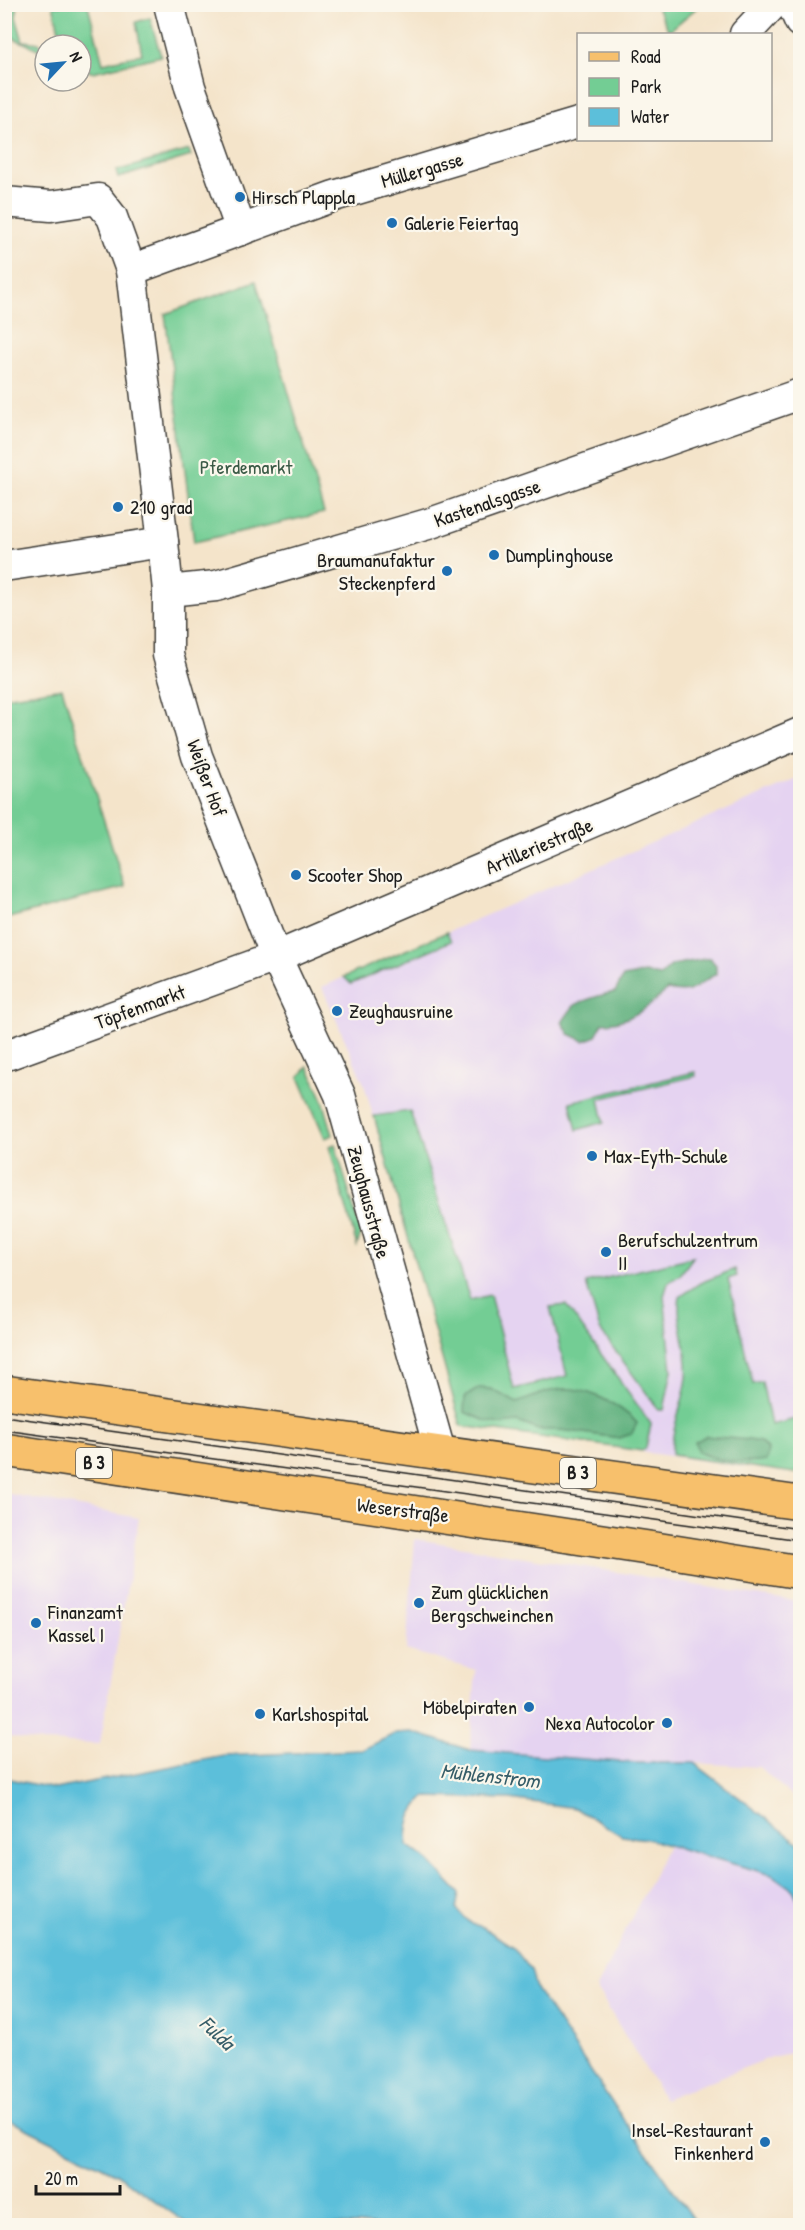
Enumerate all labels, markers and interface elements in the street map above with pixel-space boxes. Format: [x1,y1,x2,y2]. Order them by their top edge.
north arrow [33,33,93,93]
legend [577,33,772,141]
text: Road [631,44,661,69]
text: N [65,48,88,66]
text: Park [631,74,662,99]
text: Water [631,104,669,129]
street label: Müllergasse [378,145,466,194]
place label: Hirsch Plappla [252,183,355,210]
marker: Hirsch Plappla [233,190,247,204]
place label: Galerie Feiertag [404,209,519,236]
marker: Galerie Feiertag [385,216,399,230]
park label: Pferdemarkt [200,453,293,480]
street label: Kastenalsgasse [430,472,544,533]
place label: 210 grad [130,493,193,520]
marker: 210 grad [111,500,125,514]
place label: Dumplinghouse [506,541,614,568]
place label: Braumanufaktur Steckenpferd [317,546,435,596]
marker: Dumplinghouse [487,548,501,562]
marker: Braumanufaktur Steckenpferd [440,564,454,578]
street label: Weißer Hof [181,736,234,820]
street label: Artilleriestraße [481,811,597,880]
place label: Scooter Shop [308,861,403,888]
marker: Scooter Shop [289,868,303,882]
street label: Töpfenmarkt [91,977,190,1035]
place label: Zeughausruine [349,997,453,1024]
marker: Zeughausruine [330,1004,344,1018]
place label: Max-Eyth-Schule [604,1142,728,1169]
street label: Zeughausstraße [341,1143,397,1261]
marker: Max-Eyth-Schule [585,1149,599,1163]
place label: Berufschulzentrum II [618,1226,758,1276]
marker: Berufschulzentrum II [599,1245,613,1259]
road number: B 3 [76,1448,112,1478]
road number: B 3 [560,1458,596,1488]
street label: Weserstraße [356,1490,451,1529]
place label: Zum glücklichen Bergschweinchen [431,1578,553,1628]
marker: Zum glücklichen Bergschweinchen [412,1596,426,1610]
place label: Finanzamt Kassel I [47,1598,124,1648]
marker: Finanzamt Kassel I [29,1616,43,1630]
place label: Möbelpiraten [423,1693,517,1720]
place label: Karlshospital [272,1700,369,1727]
marker: Möbelpiraten [522,1700,536,1714]
marker: Karlshospital [253,1707,267,1721]
place label: Nexa Autocolor [545,1709,655,1736]
marker: Nexa Autocolor [660,1716,674,1730]
water label: Mühlenstrom [439,1756,542,1795]
water label: Fulda [193,2009,243,2058]
place label: Insel-Restaurant Finkenherd [631,2116,754,2166]
marker: Insel-Restaurant Finkenherd [758,2135,772,2149]
scale bar [36,2158,120,2196]
text: 20 m [45,2166,78,2191]

